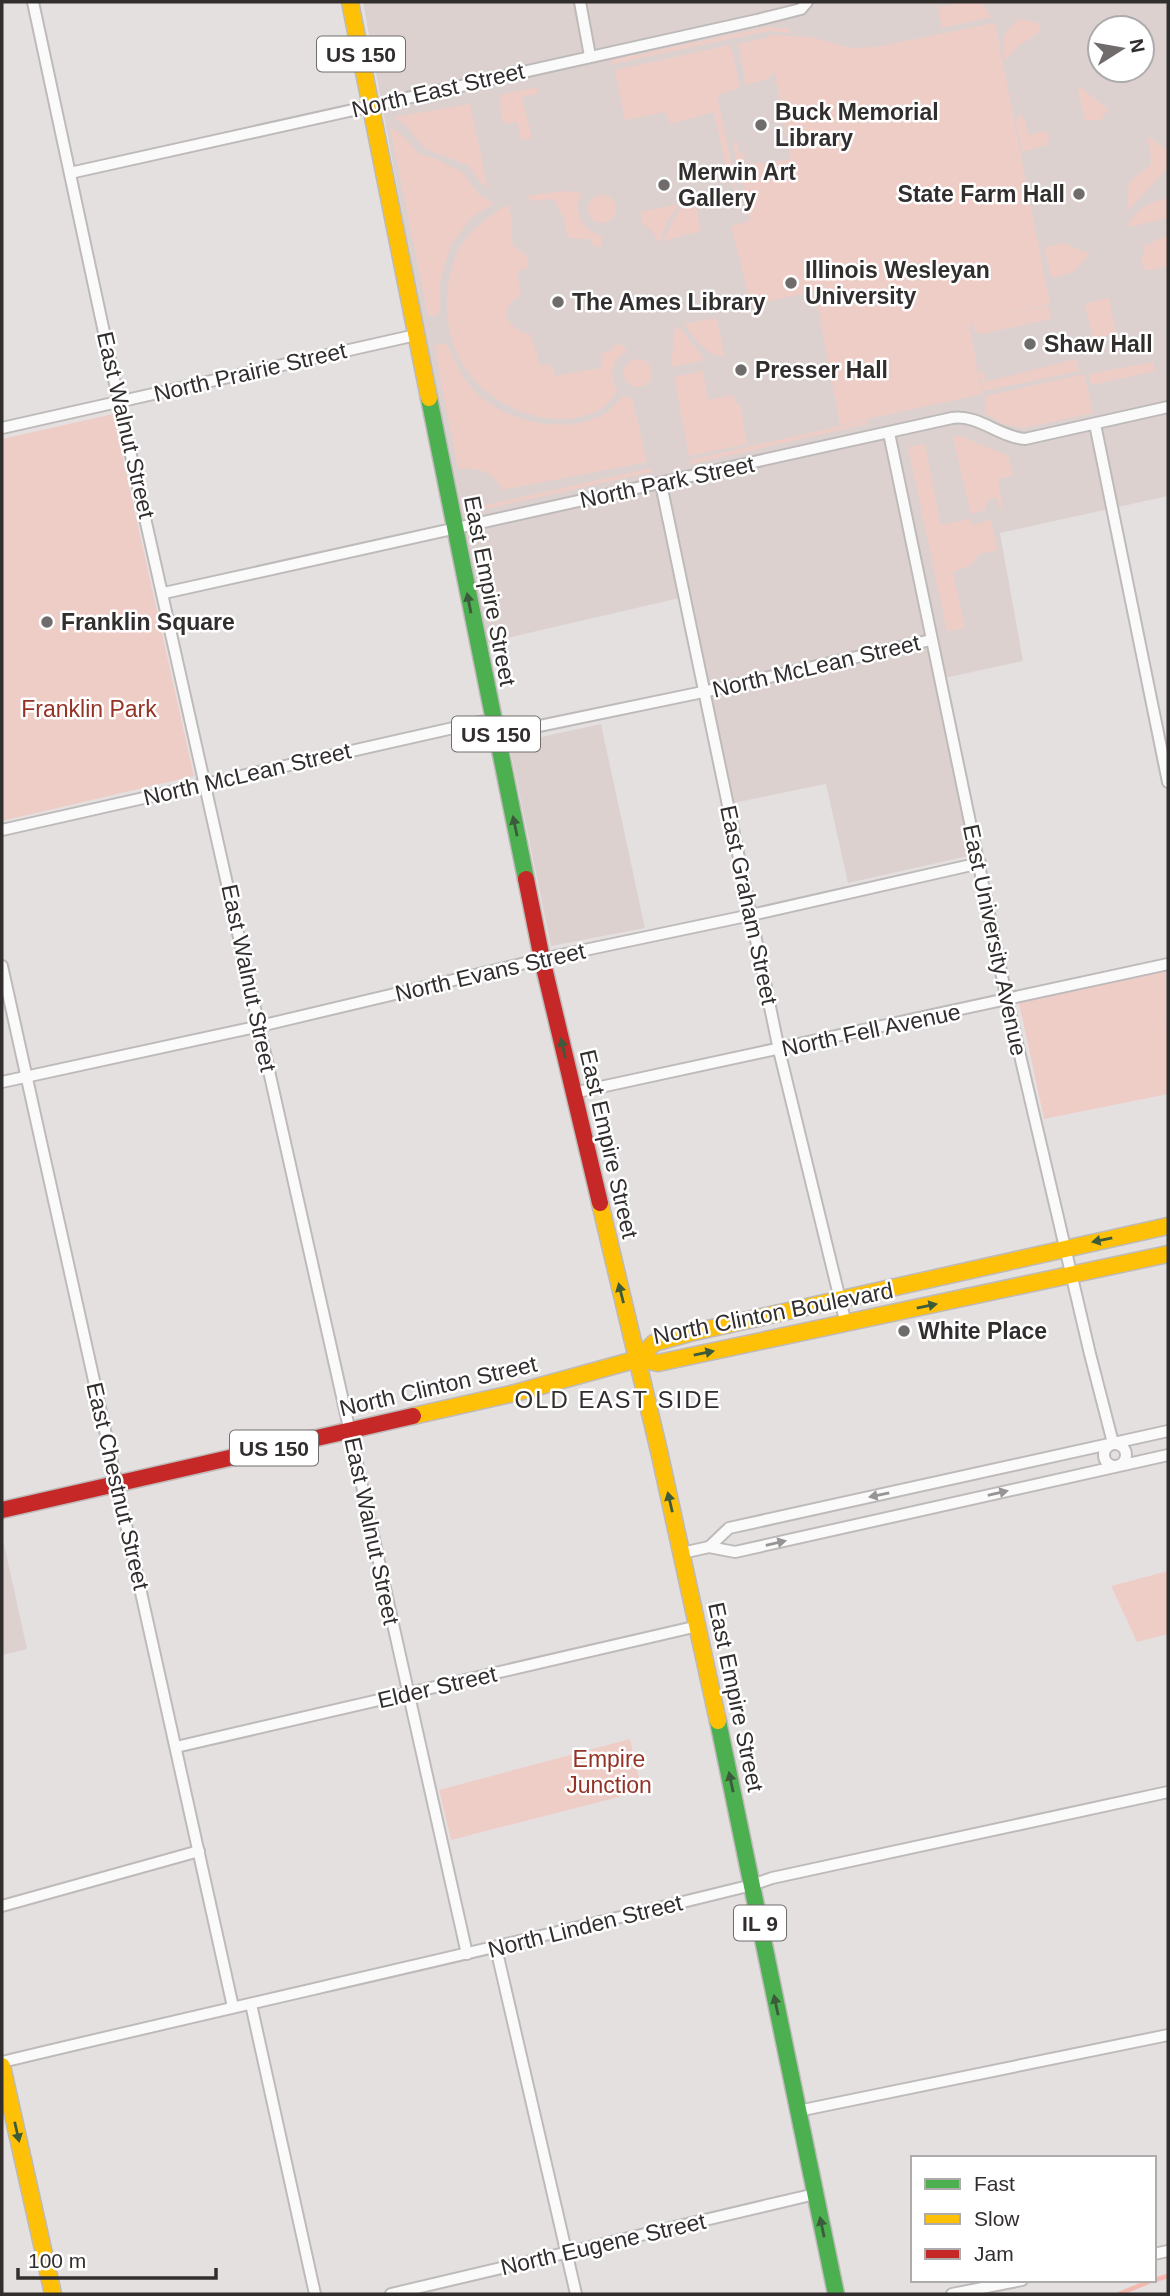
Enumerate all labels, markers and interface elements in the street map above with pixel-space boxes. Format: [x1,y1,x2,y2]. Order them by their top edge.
north arrow [1086,14,1156,84]
road number: US 150 [317,36,405,72]
text: N [1126,37,1149,55]
street label: North East Street [349,57,527,123]
place label: Buck Memorial Library [775,99,939,151]
marker: Buck Memorial Library [753,117,769,133]
place label: Merwin Art Gallery [678,159,796,211]
marker: Merwin Art Gallery [656,177,672,193]
place label: State Farm Hall [898,181,1065,207]
marker: State Farm Hall [1071,186,1087,202]
place label: Illinois Wesleyan University [805,257,990,309]
marker: Illinois Wesleyan University [783,275,799,291]
place label: The Ames Library [572,289,766,315]
marker: The Ames Library [550,294,566,310]
street label: East Walnut Street [92,329,160,522]
place label: Shaw Hall [1044,331,1153,357]
marker: Shaw Hall [1022,336,1038,352]
street label: North Prairie Street [151,337,349,407]
place label: Presser Hall [755,357,888,383]
marker: Presser Hall [733,362,749,378]
street label: North Park Street [577,451,757,513]
street label: East Empire Street [459,494,521,689]
one-way arrow [464,592,475,614]
place label: Franklin Square [61,609,235,635]
marker: Franklin Square [39,614,55,630]
street label: North McLean Street [710,629,923,703]
park label: Franklin Park [21,696,157,722]
road number: US 150 [452,716,540,752]
street label: North McLean Street [141,737,354,811]
street label: East Graham Street [715,803,783,1008]
one-way arrow [509,815,520,837]
street label: East University Avenue [958,822,1032,1058]
street label: East Walnut Street [216,882,282,1075]
street label: North Evans Street [392,937,588,1007]
street label: North Fell Avenue [779,998,963,1062]
one-way arrow [557,1037,568,1059]
street label: East Empire Street [575,1047,644,1242]
one-way arrow [1091,1235,1113,1246]
street label: North Clinton Boulevard [651,1277,895,1349]
one-way arrow [615,1282,626,1304]
one-way arrow [916,1301,938,1312]
place label: White Place [918,1318,1047,1344]
marker: White Place [896,1323,912,1339]
one-way arrow [694,1348,716,1359]
street label: North Clinton Street [337,1350,540,1421]
street label: East Chestnut Street [81,1380,155,1593]
district label: OLD EAST SIDE [515,1386,721,1413]
road number: US 150 [230,1430,318,1466]
street label: East Walnut Street [339,1435,405,1628]
one-way arrow [987,1488,1009,1499]
one-way arrow [868,1489,890,1500]
one-way arrow [665,1491,676,1513]
one-way arrow [765,1537,787,1548]
street label: East Empire Street [703,1600,769,1795]
street label: Elder Street [375,1661,500,1713]
park label: Empire Junction [566,1746,652,1798]
one-way arrow [725,1771,736,1793]
street label: North Linden Street [485,1889,686,1963]
road number: IL 9 [734,1906,786,1940]
one-way arrow [771,1994,782,2016]
one-way arrow [11,2121,22,2143]
legend [911,2156,1156,2282]
text: Fast [974,2172,1015,2195]
text: Slow [974,2207,1020,2230]
street label: North Eugene Street [498,2208,709,2280]
one-way arrow [816,2216,827,2238]
scale bar [18,2236,215,2280]
text: Jam [974,2242,1014,2265]
text: 100 m [28,2249,86,2272]

